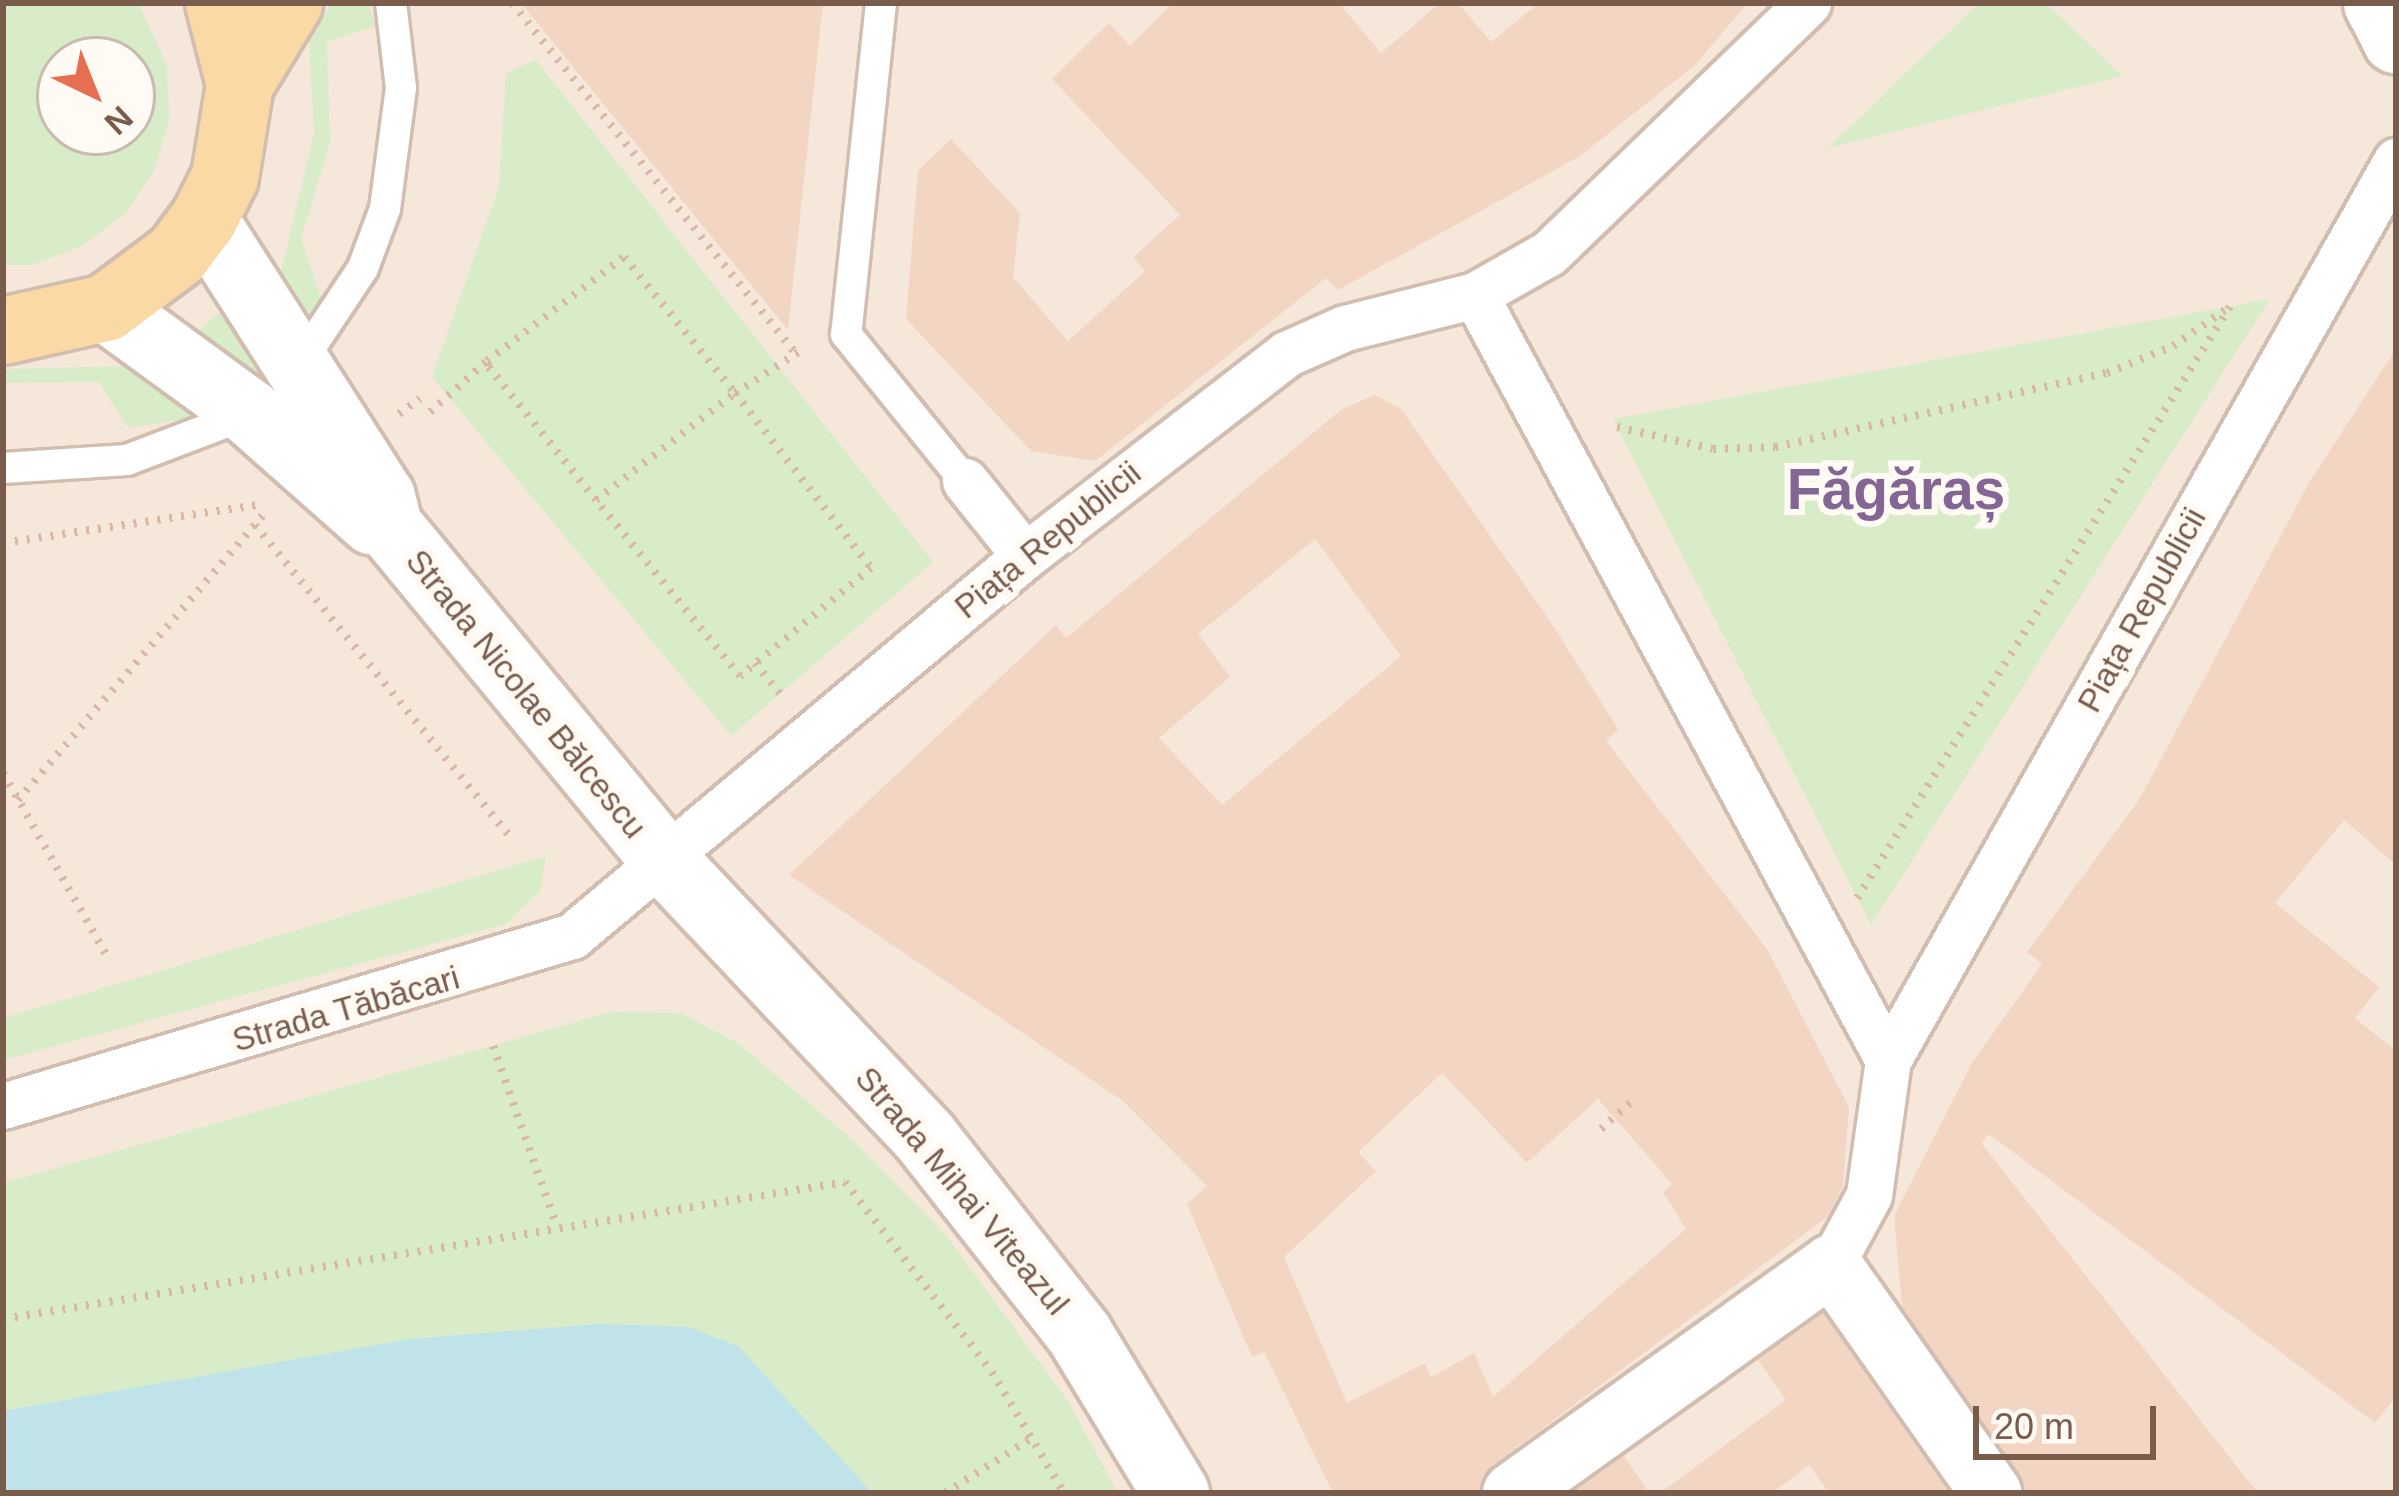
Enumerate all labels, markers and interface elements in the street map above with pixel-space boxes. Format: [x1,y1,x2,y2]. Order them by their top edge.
north arrow [36,36,156,156]
text: N [98,99,140,142]
street label: Piața Republicii [947,453,1149,627]
district label: Făgăraș [1787,456,2005,524]
street label: Piața Republicii [2070,501,2214,719]
street label: Strada Nicolae Bălcescu [397,542,655,846]
street label: Strada Tăbăcari [228,958,464,1060]
street label: Strada Mihai Viteazul [847,1059,1077,1323]
scale bar [1979,1382,2162,1456]
text: 20 m [1994,1406,2074,1447]

